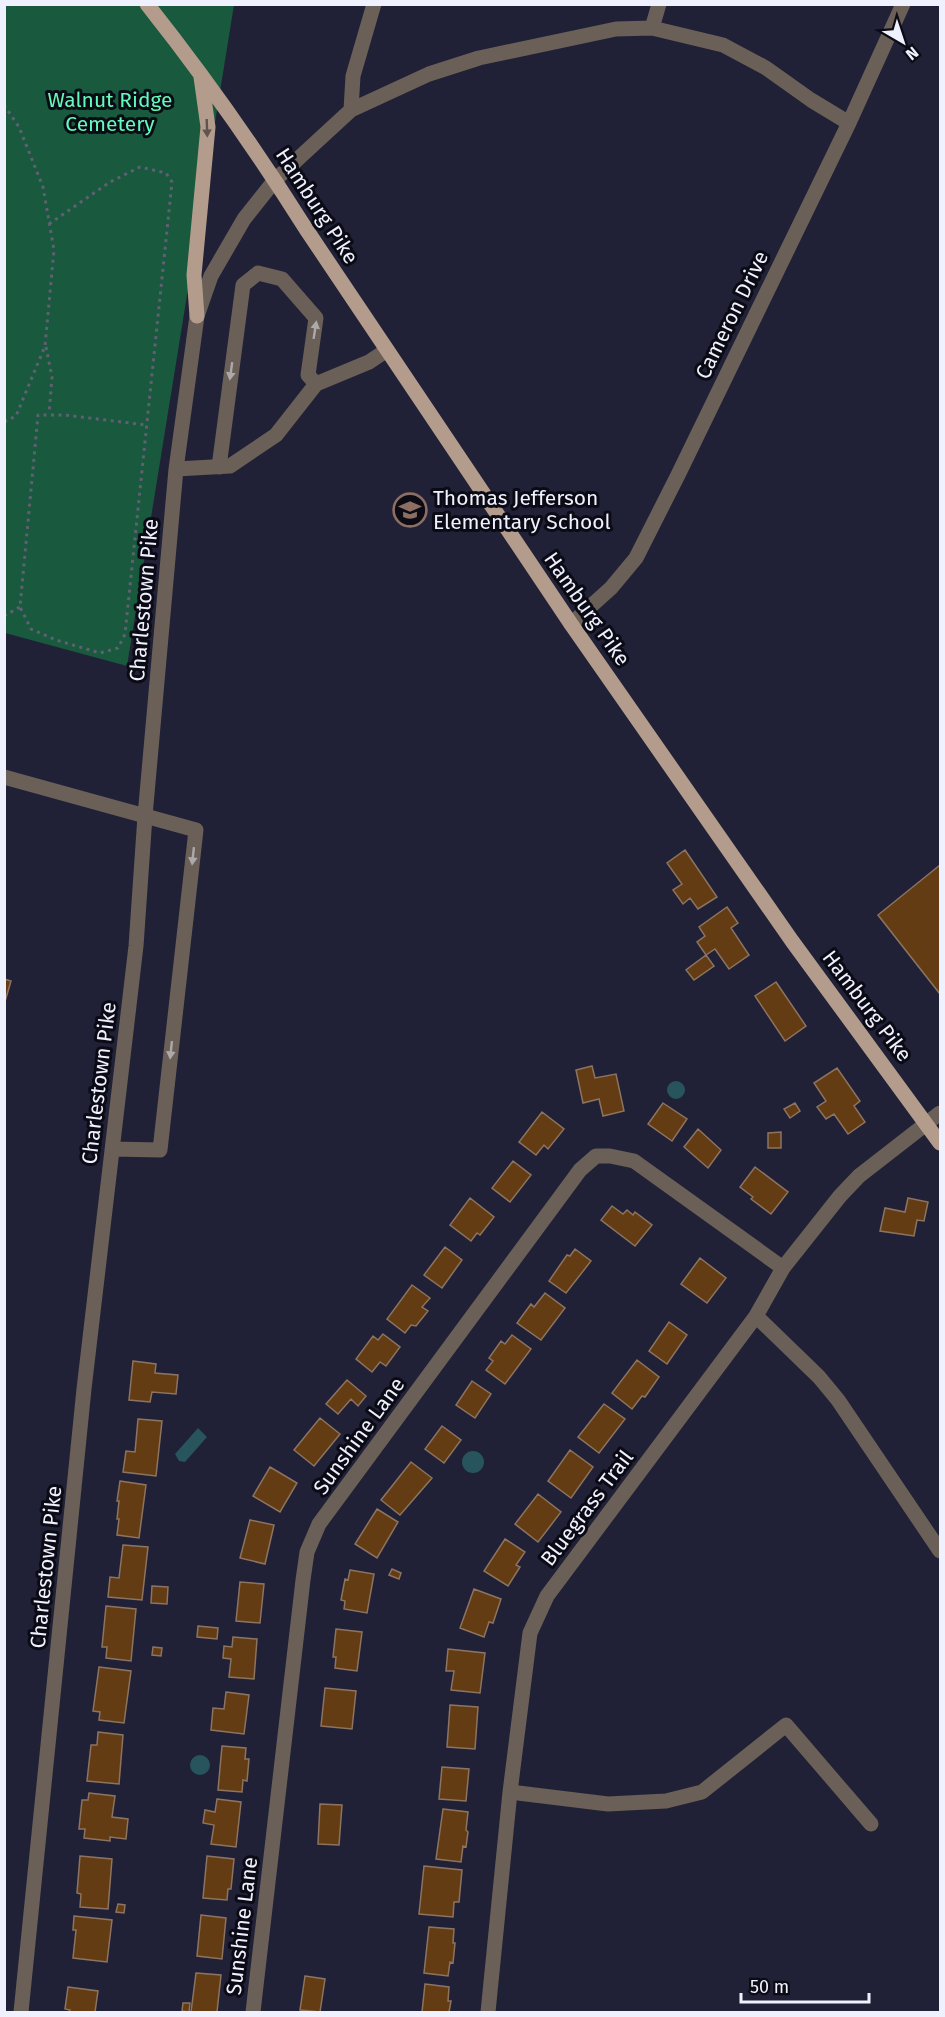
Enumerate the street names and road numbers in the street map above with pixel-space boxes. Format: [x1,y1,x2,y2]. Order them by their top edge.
street label: Hamburg Pike [270,143,364,269]
street label: Cameron Drive [690,247,774,383]
street label: Charlestown Pike [124,518,164,682]
street label: Hamburg Pike [538,547,636,671]
street label: Hamburg Pike [817,945,917,1067]
street label: Charlestown Pike [76,1000,122,1166]
street label: Sunshine Lane [308,1372,410,1500]
street label: Bluegrass Trail [535,1445,639,1571]
street label: Charlestown Pike [25,1484,67,1650]
street label: Sunshine Lane [221,1856,263,1996]

